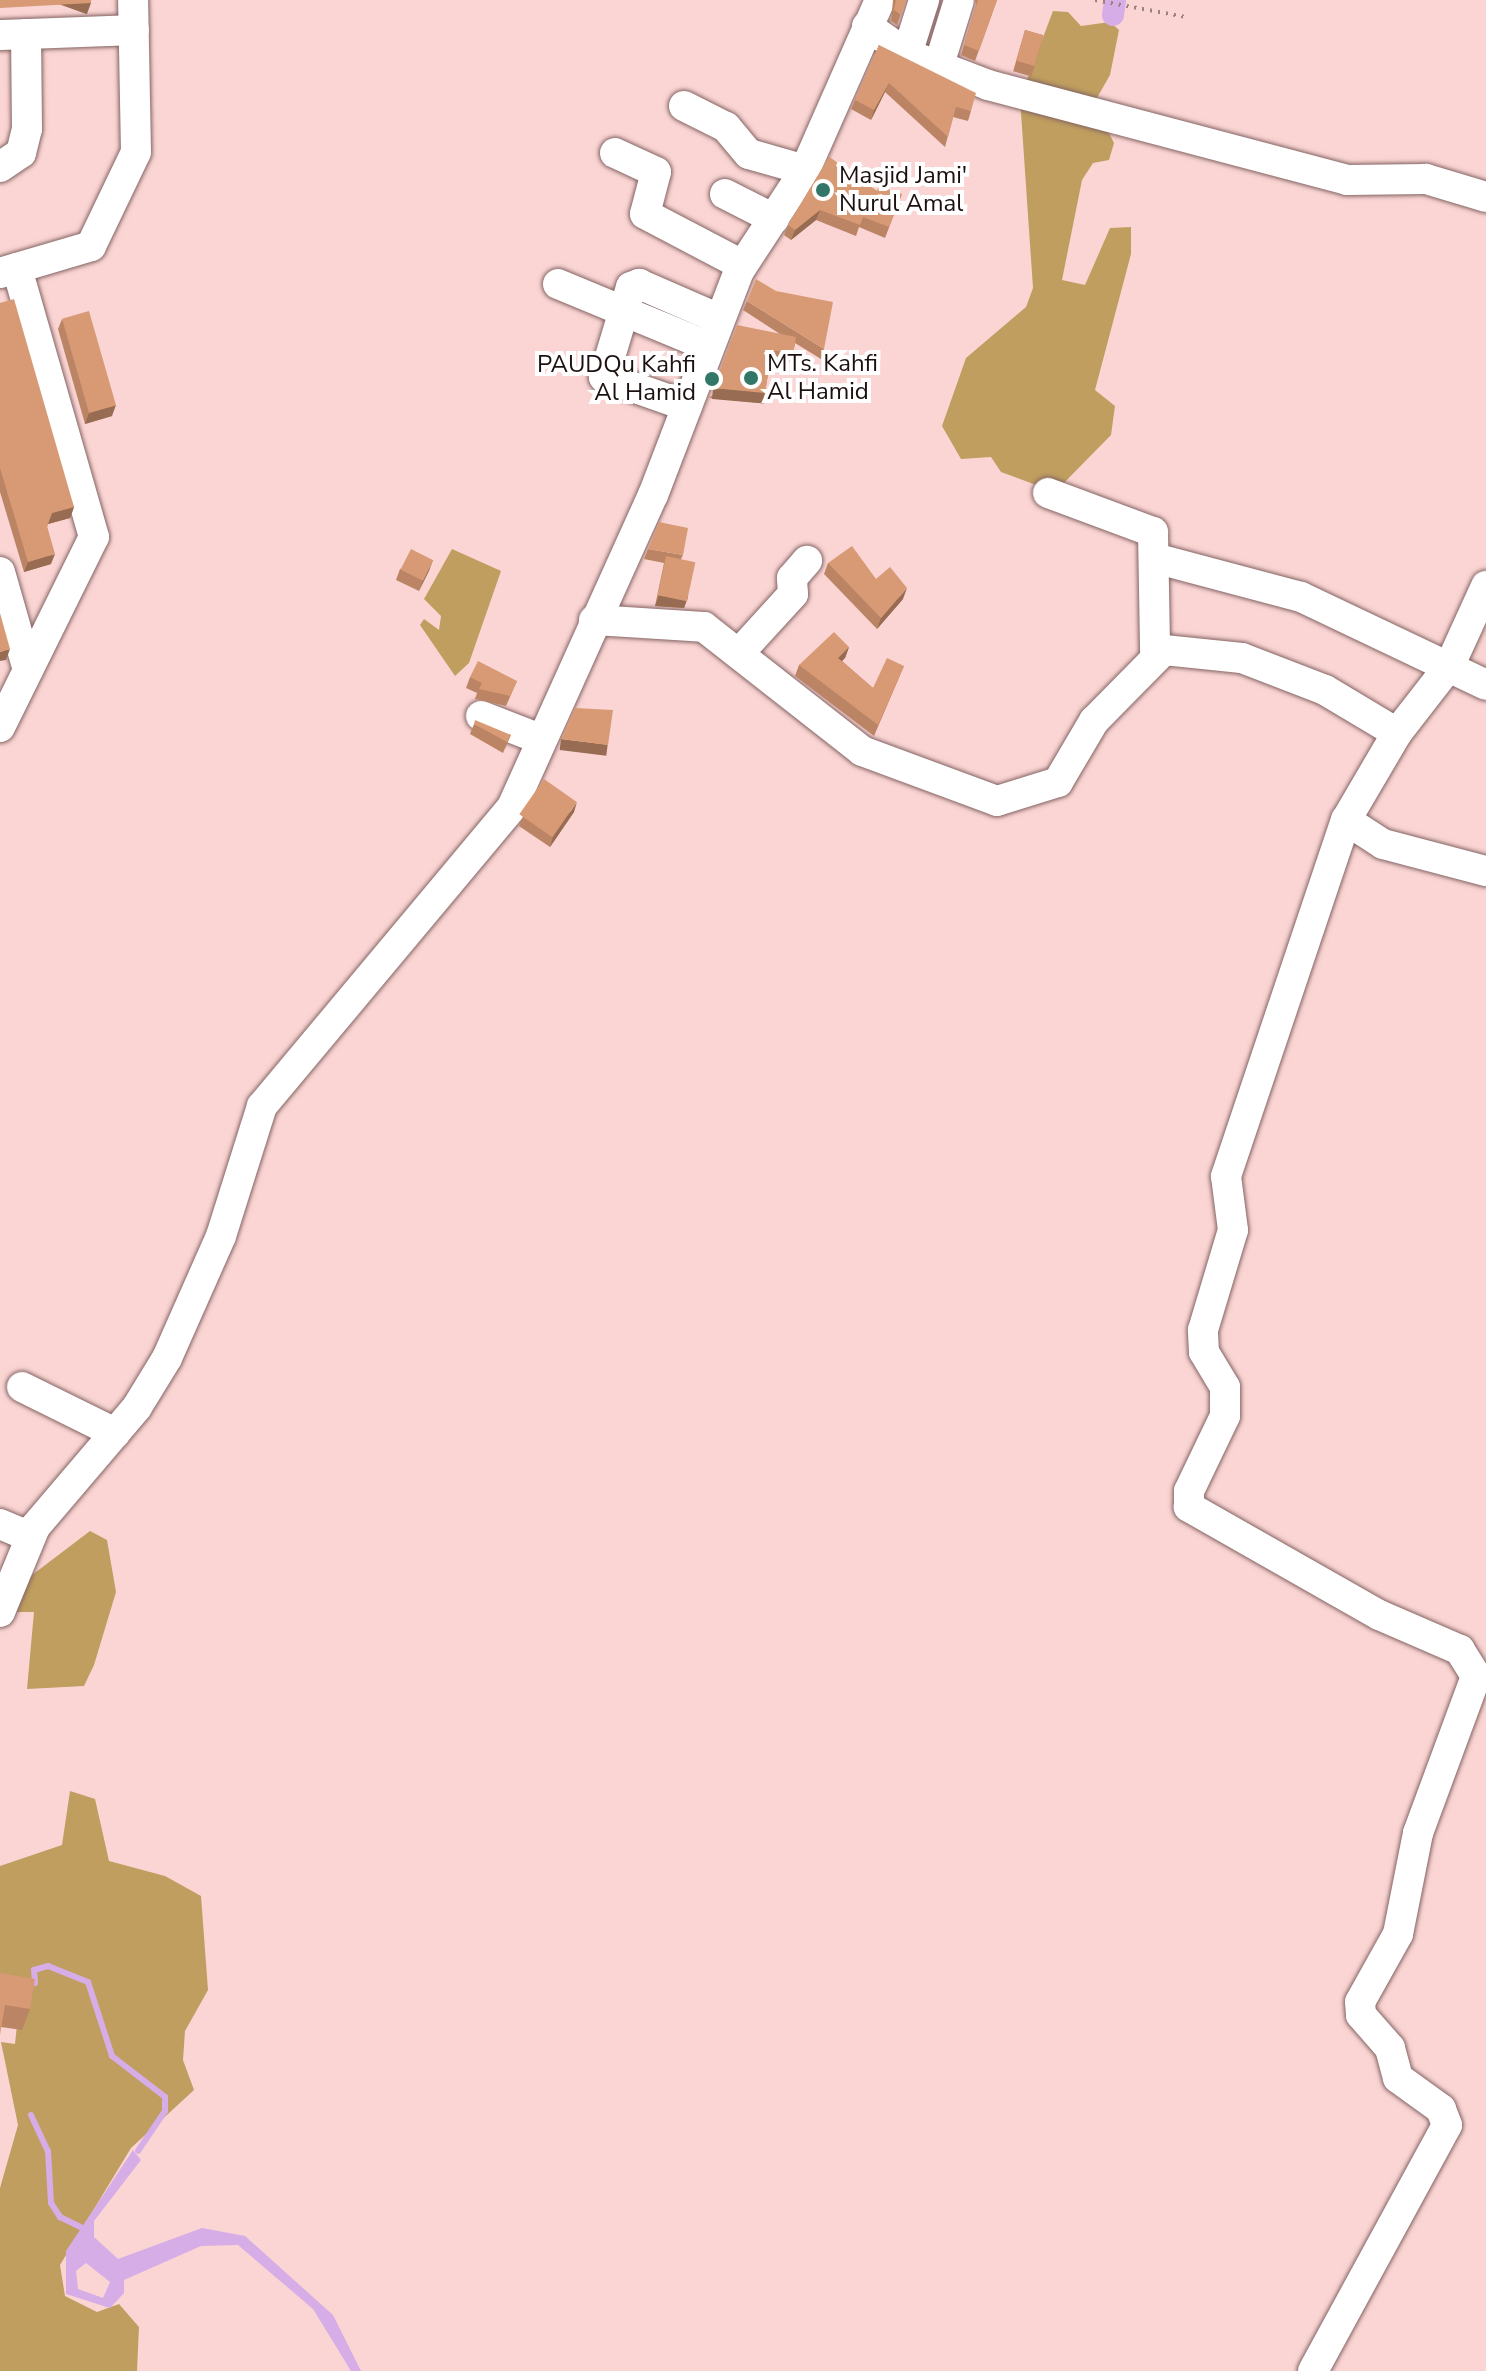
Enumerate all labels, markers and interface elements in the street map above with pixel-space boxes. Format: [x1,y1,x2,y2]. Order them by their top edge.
place label: Masjid Jami' Nurul Amal [839,162,967,218]
marker: Masjid Jami' Nurul Amal [814,181,832,199]
place label: MTs. Kahfi Al Hamid [767,350,878,406]
place label: PAUDQu Kahfi Al Hamid [537,351,696,407]
marker: MTs. Kahfi Al Hamid [742,369,760,387]
marker: PAUDQu Kahfi Al Hamid [703,370,721,388]

